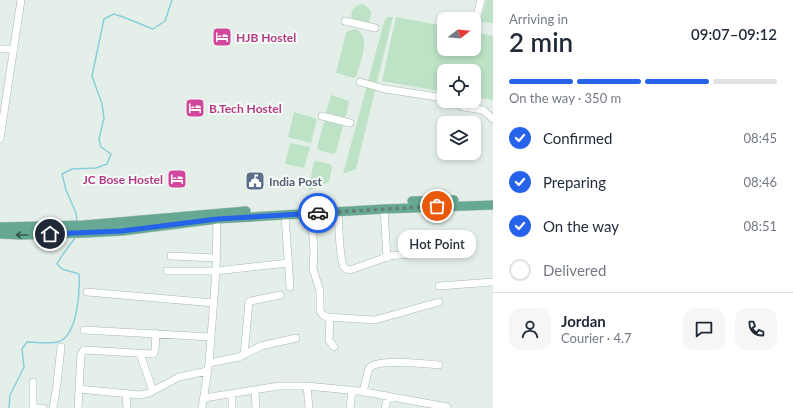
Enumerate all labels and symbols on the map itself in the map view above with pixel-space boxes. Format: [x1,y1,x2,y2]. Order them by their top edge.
north arrow [437,12,481,56]
hotel icon: HJB Hostel [211,26,233,48]
place label: HJB Hostel [236,30,296,45]
hotel icon: B.Tech Hostel [184,97,206,119]
place label: B.Tech Hostel [209,101,282,116]
hotel icon: JC Bose Hostel [166,168,188,190]
public building icon: India Post [244,170,266,192]
place label: JC Bose Hostel [83,172,163,187]
place label: India Post [269,174,322,189]
pin [420,189,454,223]
courier [298,193,338,233]
pin [33,217,67,251]
callout: Hot Point [398,230,476,258]
one-way arrow [16,231,29,239]

